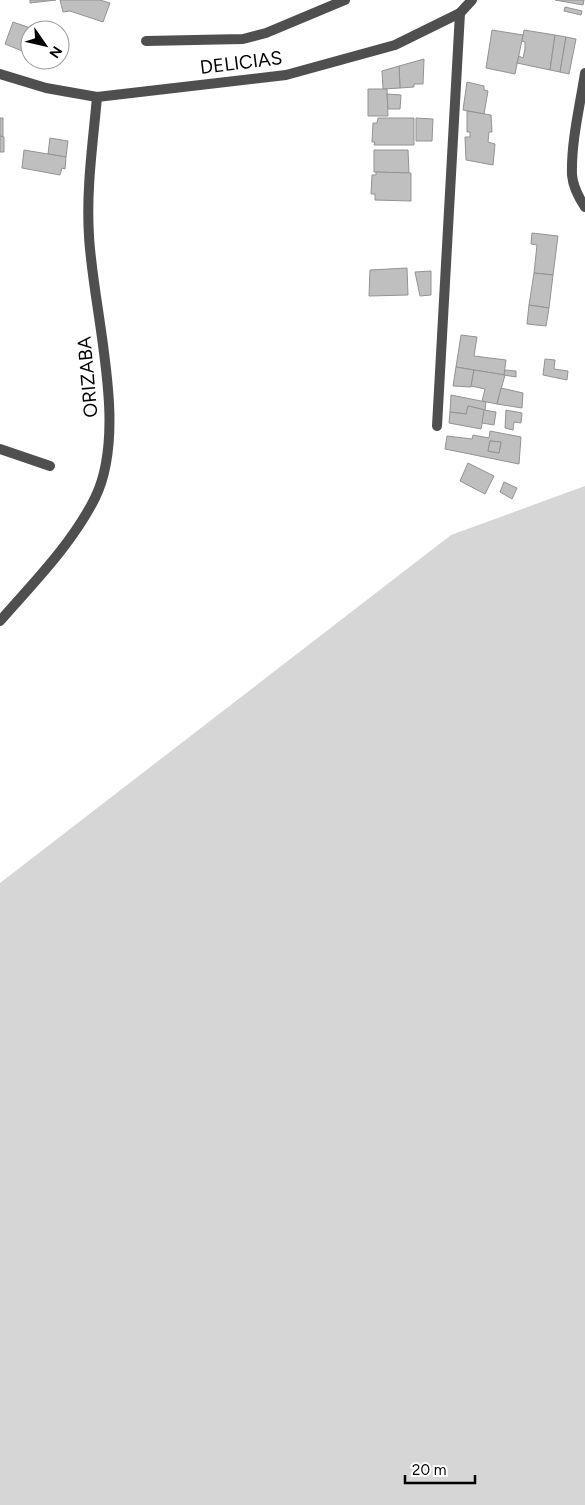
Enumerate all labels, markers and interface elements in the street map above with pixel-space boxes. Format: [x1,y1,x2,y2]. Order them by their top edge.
north arrow [20,20,70,70]
text: N [45,43,65,61]
street label: DELICIAS [199,46,284,79]
street label: ORIZABA [72,335,102,418]
scale bar [405,1452,475,1484]
text: 20 m [412,1461,446,1479]

